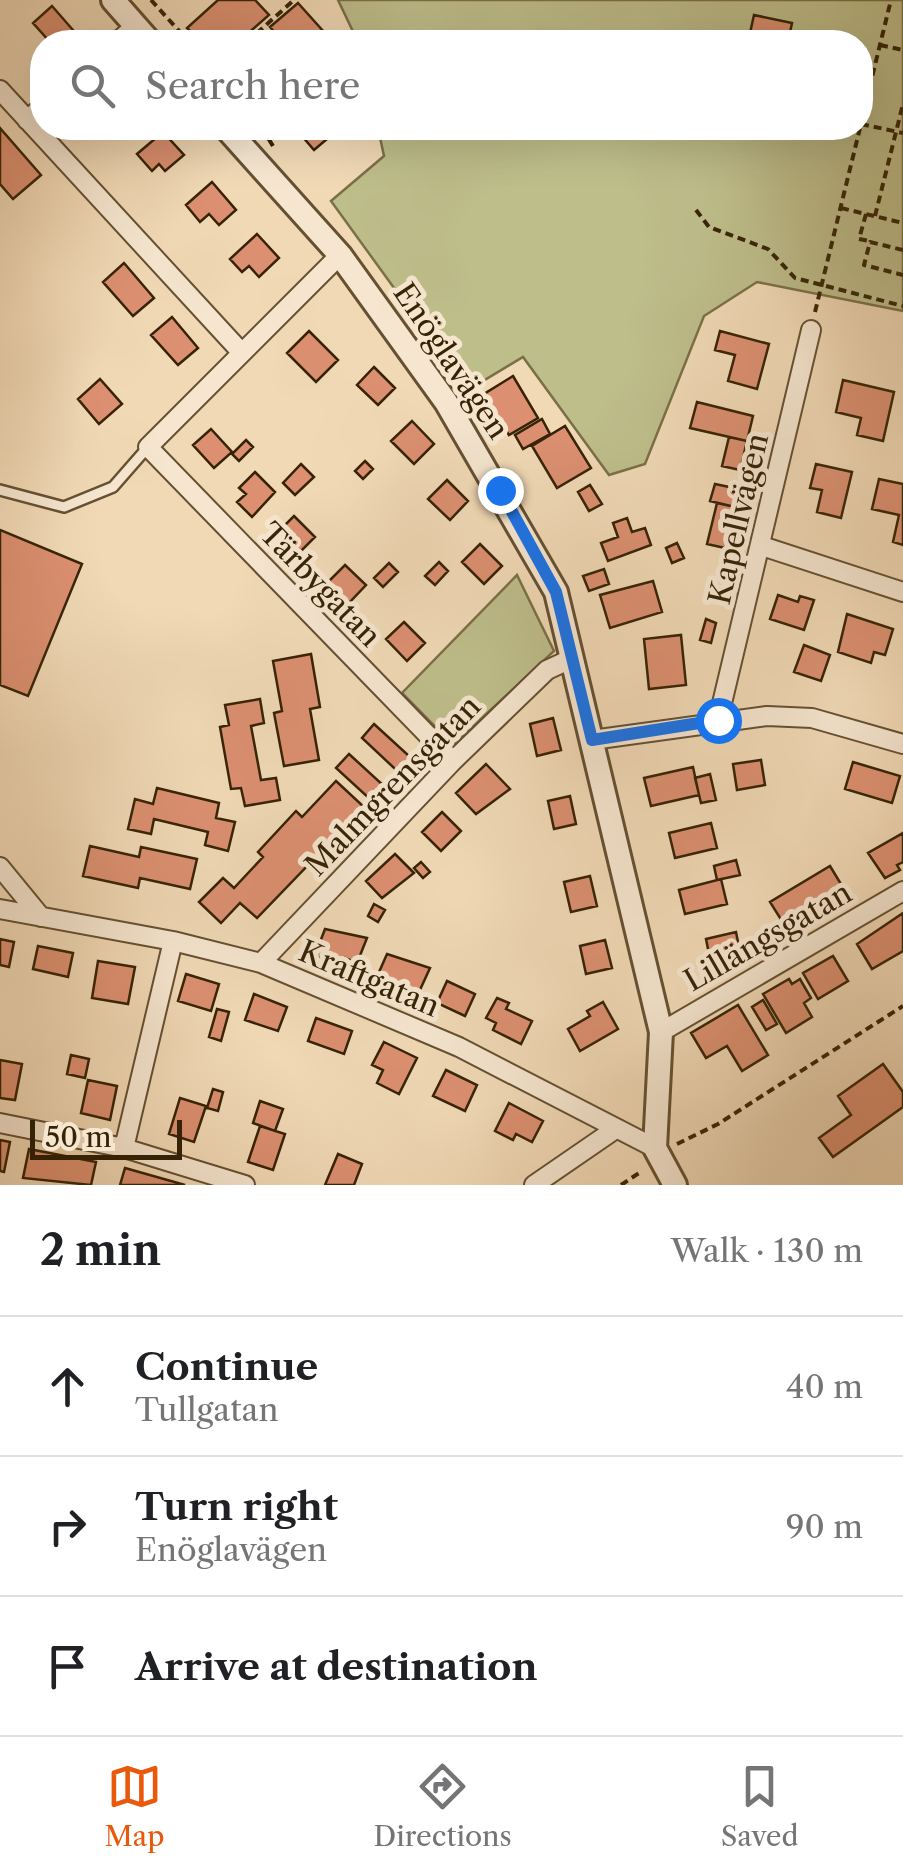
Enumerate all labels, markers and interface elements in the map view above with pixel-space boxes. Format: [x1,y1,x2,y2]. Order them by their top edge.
search box [30,30,873,140]
icon: search [65,58,120,113]
text: Search here [145,62,360,109]
street label: Enöglavägen [386,276,517,446]
street label: Kapellvägen [701,430,776,608]
route end [478,468,524,514]
street label: Tärbygatan [252,515,389,655]
street label: Malmgrensgatan [297,688,488,883]
route start [696,698,742,744]
street label: Lillängsgatan [678,874,858,999]
street label: Kraftgatan [293,932,445,1025]
scale bar [30,1115,182,1160]
text: 50 m [45,1120,112,1154]
text: 2 min [40,1224,161,1276]
text: Walk · 130 m [671,1231,863,1270]
text: Continue [135,1343,318,1390]
icon: ahead [40,1359,95,1414]
text: 40 m [786,1367,863,1406]
text: Tullgatan [135,1390,278,1429]
text: Turn right [135,1483,338,1530]
icon: right [40,1499,95,1554]
text: 90 m [786,1507,863,1546]
text: Enöglavägen [135,1530,327,1569]
icon: arrive [40,1639,95,1694]
text: Arrive at destination [135,1643,538,1690]
tab: Map [104,1759,165,1853]
tab: Directions [373,1759,512,1853]
tab: Saved [721,1759,799,1853]

